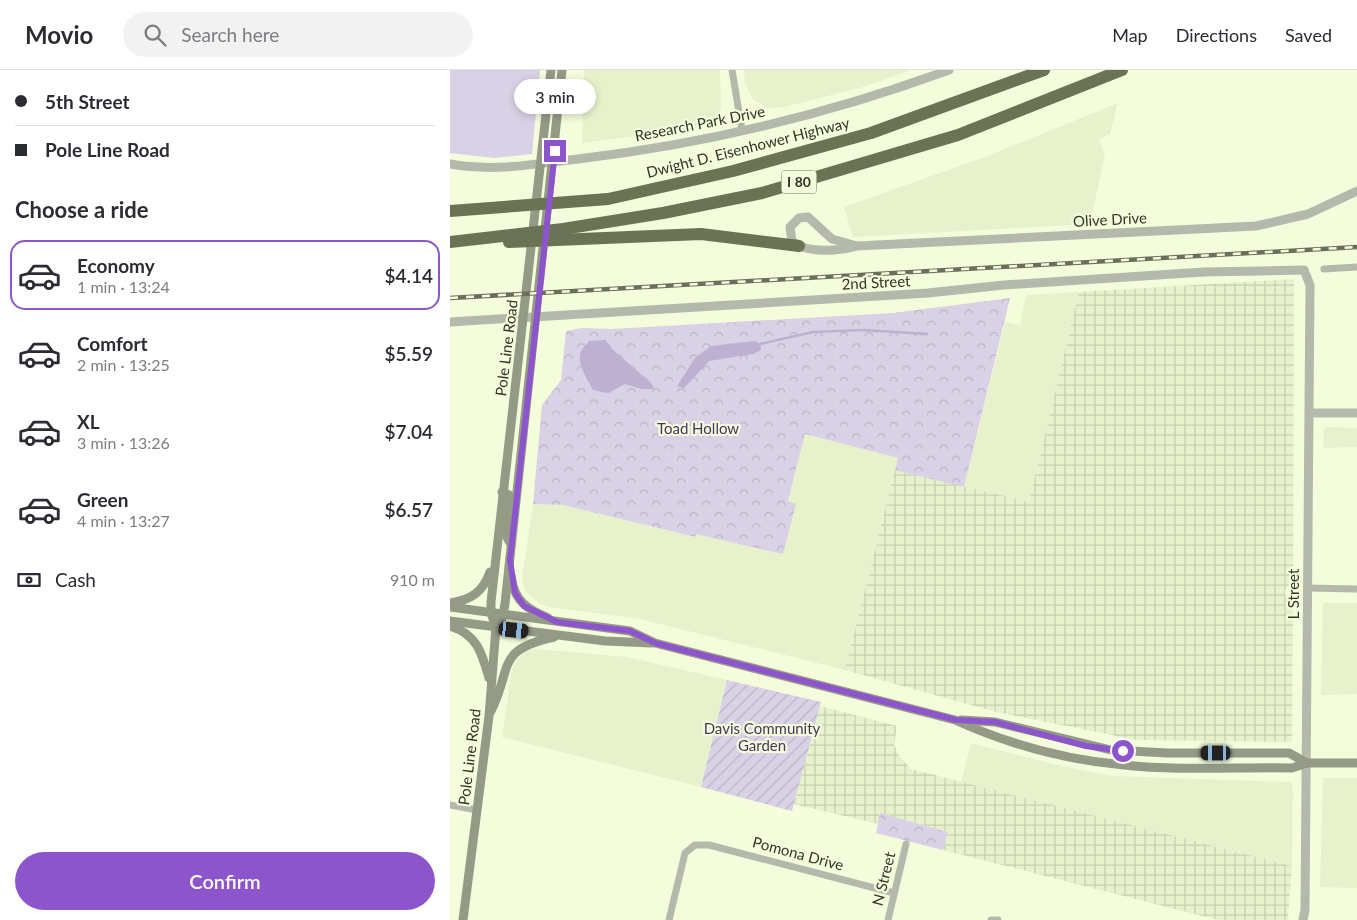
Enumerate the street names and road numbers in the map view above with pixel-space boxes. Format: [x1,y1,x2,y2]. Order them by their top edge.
street label: Research Park Drive [633,102,766,144]
street label: Dwight D. Eisenhower Highway [644,113,851,181]
road number: I 80 [782,170,816,194]
street label: Olive Drive [1072,208,1147,230]
street label: 2nd Street [841,271,911,293]
street label: Pole Line Road [491,299,521,397]
street label: L Street [1284,568,1302,619]
street label: Pole Line Road [454,708,484,806]
street label: Pomona Drive [751,832,846,874]
street label: N Street [868,849,899,908]

